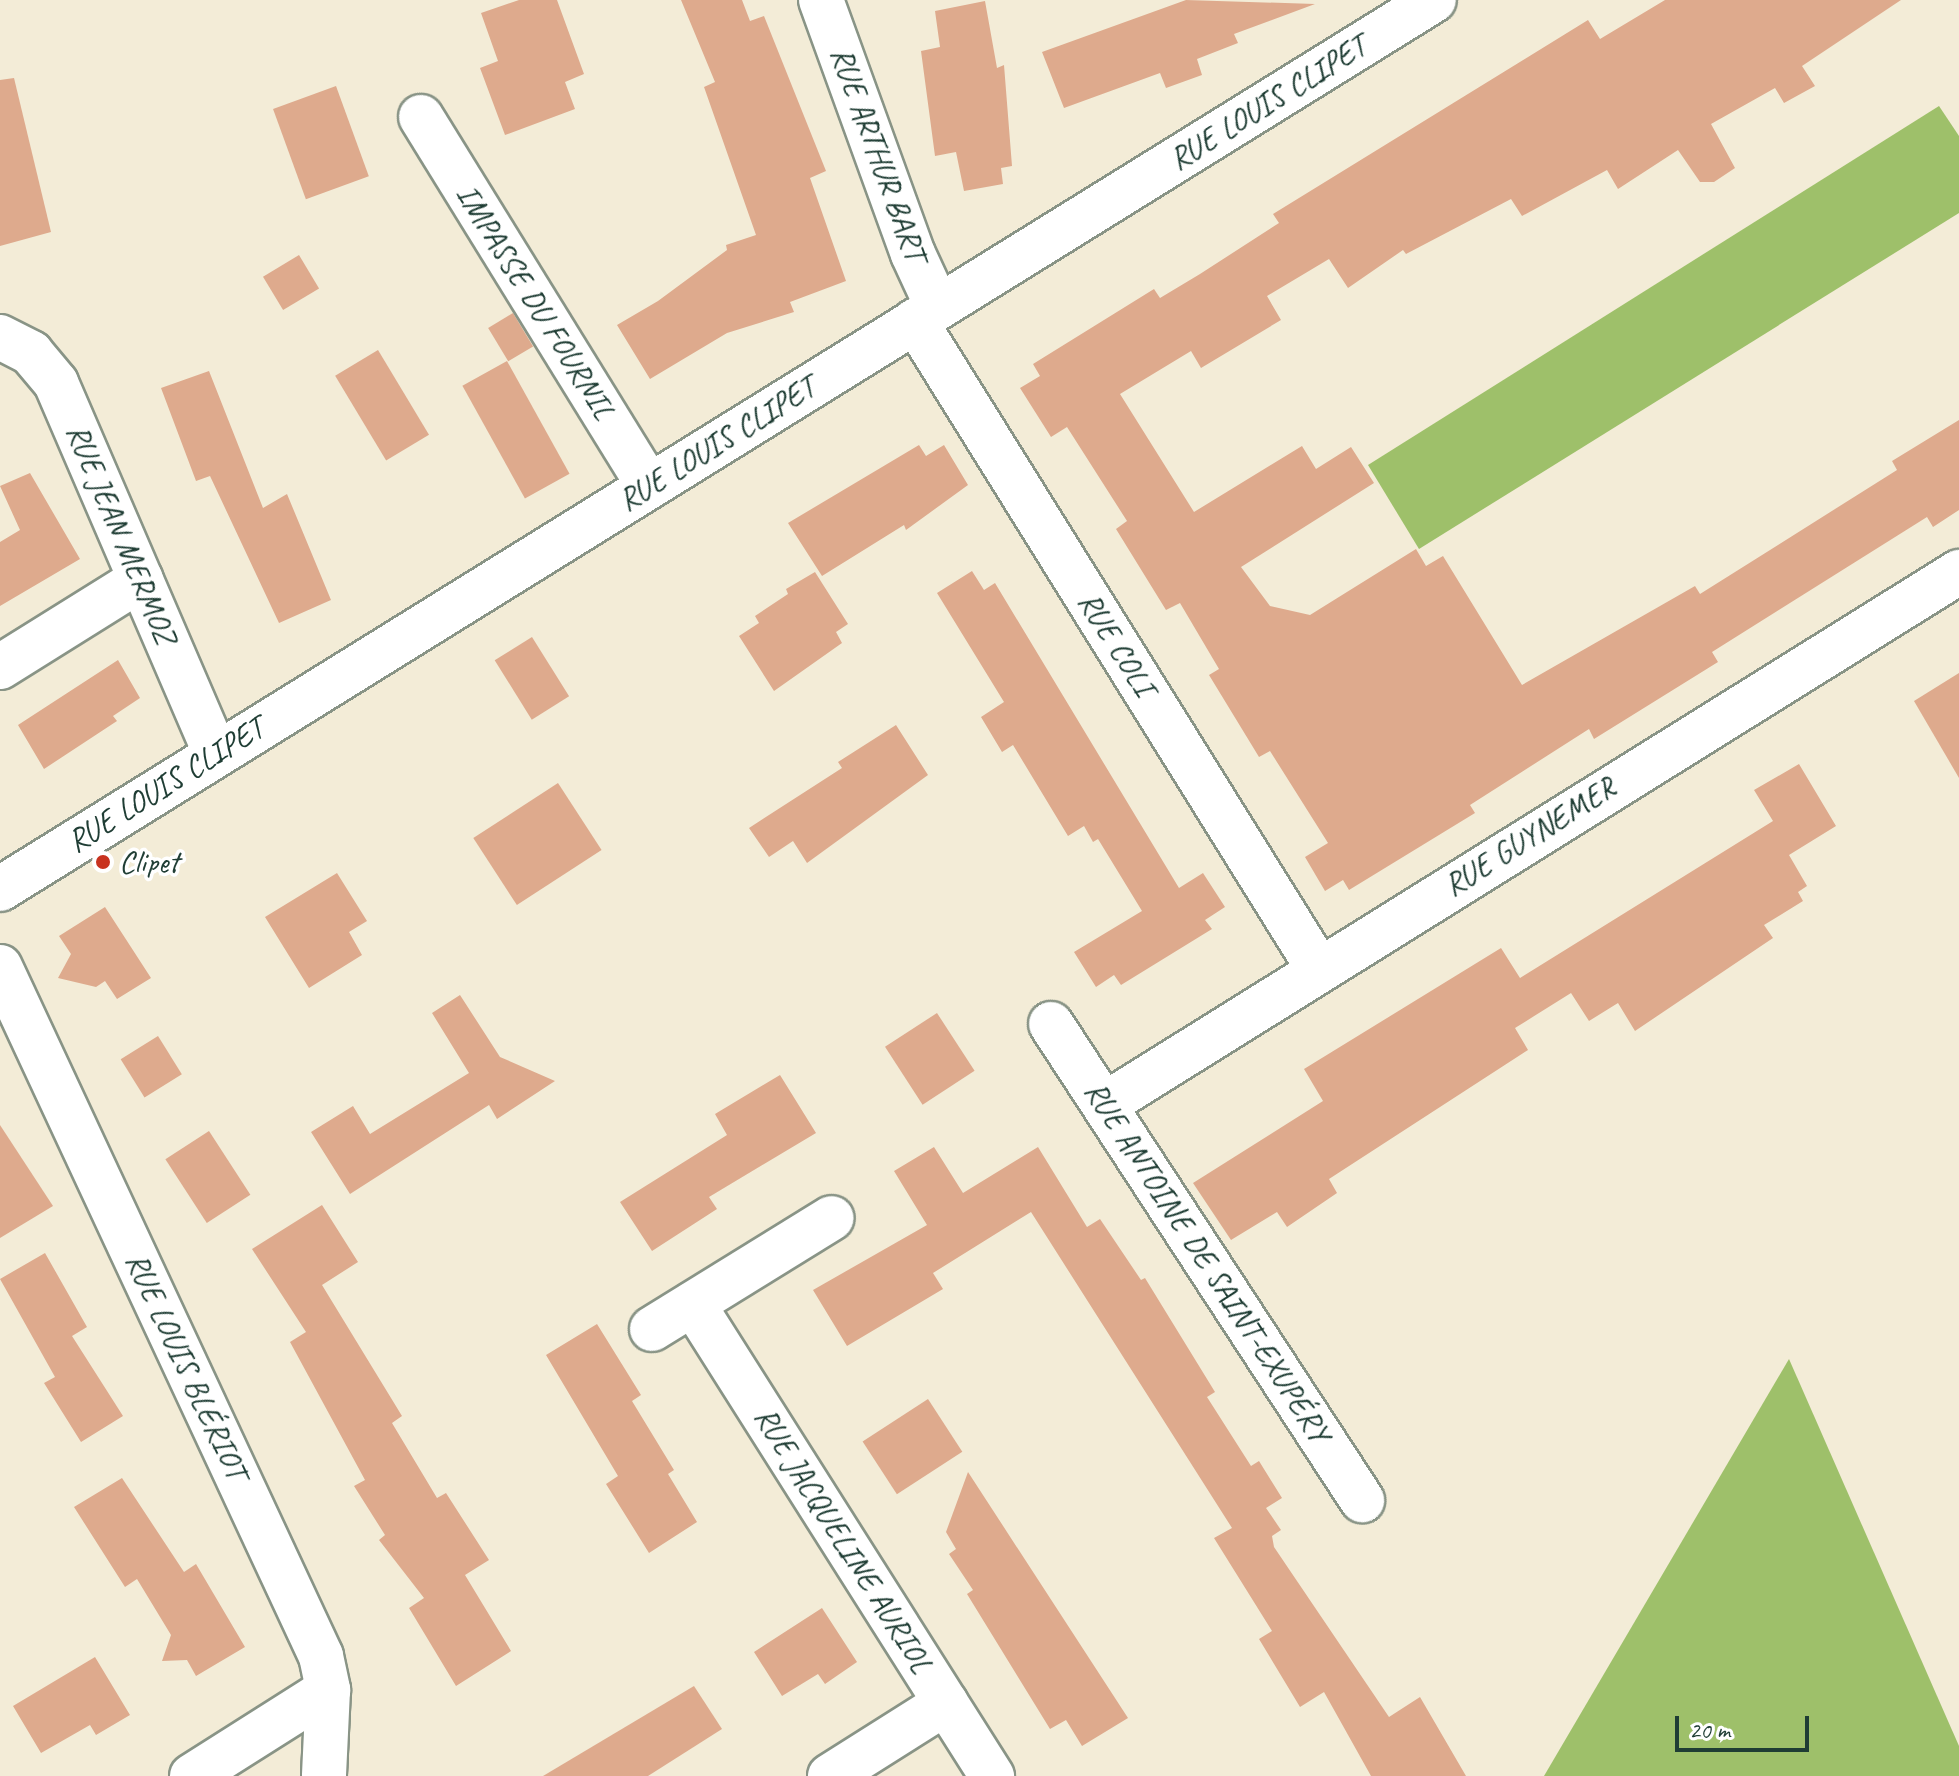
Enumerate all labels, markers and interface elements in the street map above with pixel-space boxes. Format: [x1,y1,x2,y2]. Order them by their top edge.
street label: RUE LOUIS CLIPET [1162,27,1374,179]
street label: RUE ARTHUR BART [821,41,935,267]
street label: IMPASSE DU FOURNIL [447,178,623,426]
street label: RUE LOUIS CLIPET [611,368,823,520]
street label: RUE JEAN MERMOZ [57,418,185,650]
street label: RUE COLI [1069,585,1163,703]
street label: RUE LOUIS CLIPET [60,709,272,861]
street label: RUE GUYNEMER [1437,769,1623,905]
place label: Clipet [119,843,179,881]
marker: Clipet [94,853,112,871]
street label: RUE ANTOINE DE SAINT-EXUPÉRY [1076,1075,1338,1449]
street label: RUE LOUIS BLÉRIOT [117,1247,255,1485]
street label: RUE JACQUELINE AURIOL [746,1400,940,1680]
scale bar [1679,1700,1813,1750]
text: 20 m [1689,1715,1730,1745]

